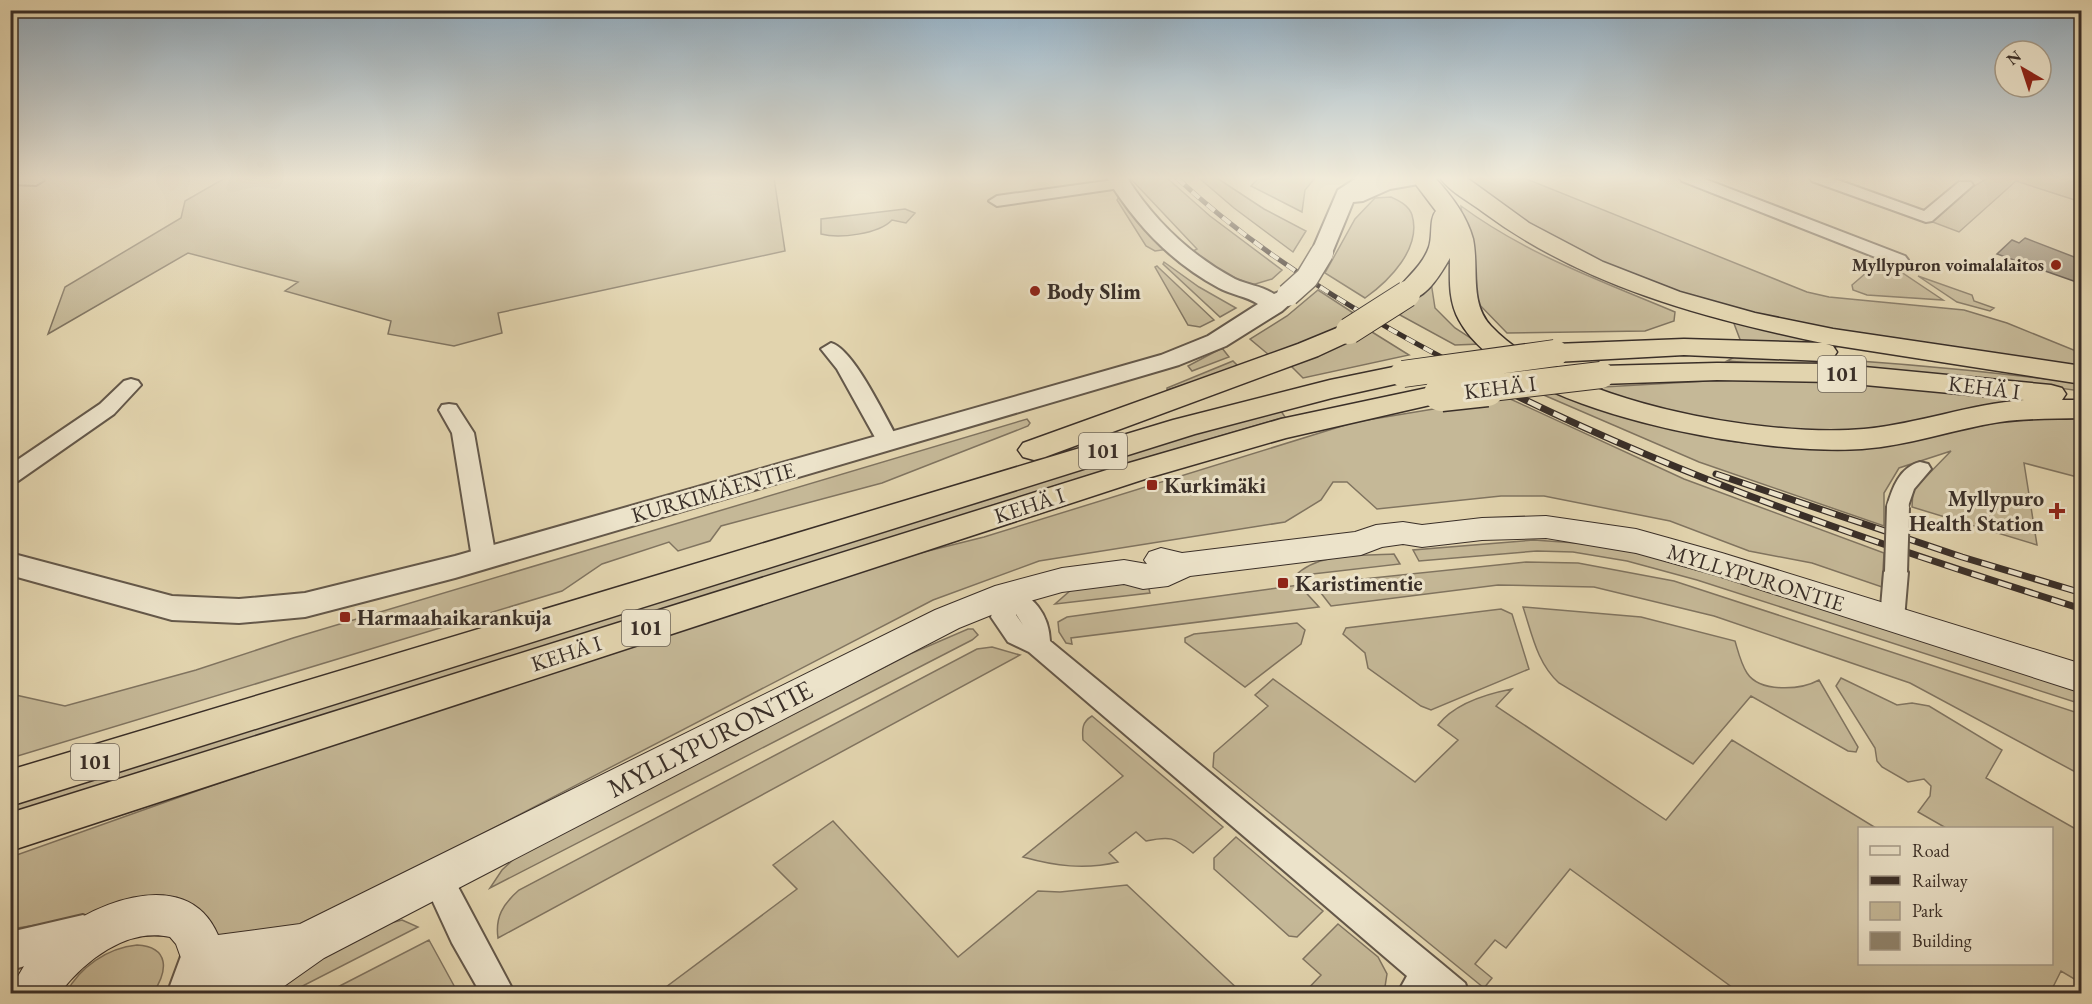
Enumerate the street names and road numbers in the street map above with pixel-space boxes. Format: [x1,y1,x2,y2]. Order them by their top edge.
road number: 101 [1818,356,1866,392]
street label: KEHÄ I [1462,369,1538,406]
street label: KEHÄ I [1946,369,2022,406]
road number: 101 [1079,433,1127,469]
street label: KURKIMÄENTIE [628,455,798,530]
street label: KEHÄ I [990,480,1069,530]
street label: MYLLYPURONTIE [1664,537,1848,618]
road number: 101 [622,610,670,646]
street label: KEHÄ I [527,628,606,678]
street label: MYLLYPURONTIE [601,672,818,805]
road number: 101 [71,744,119,780]

